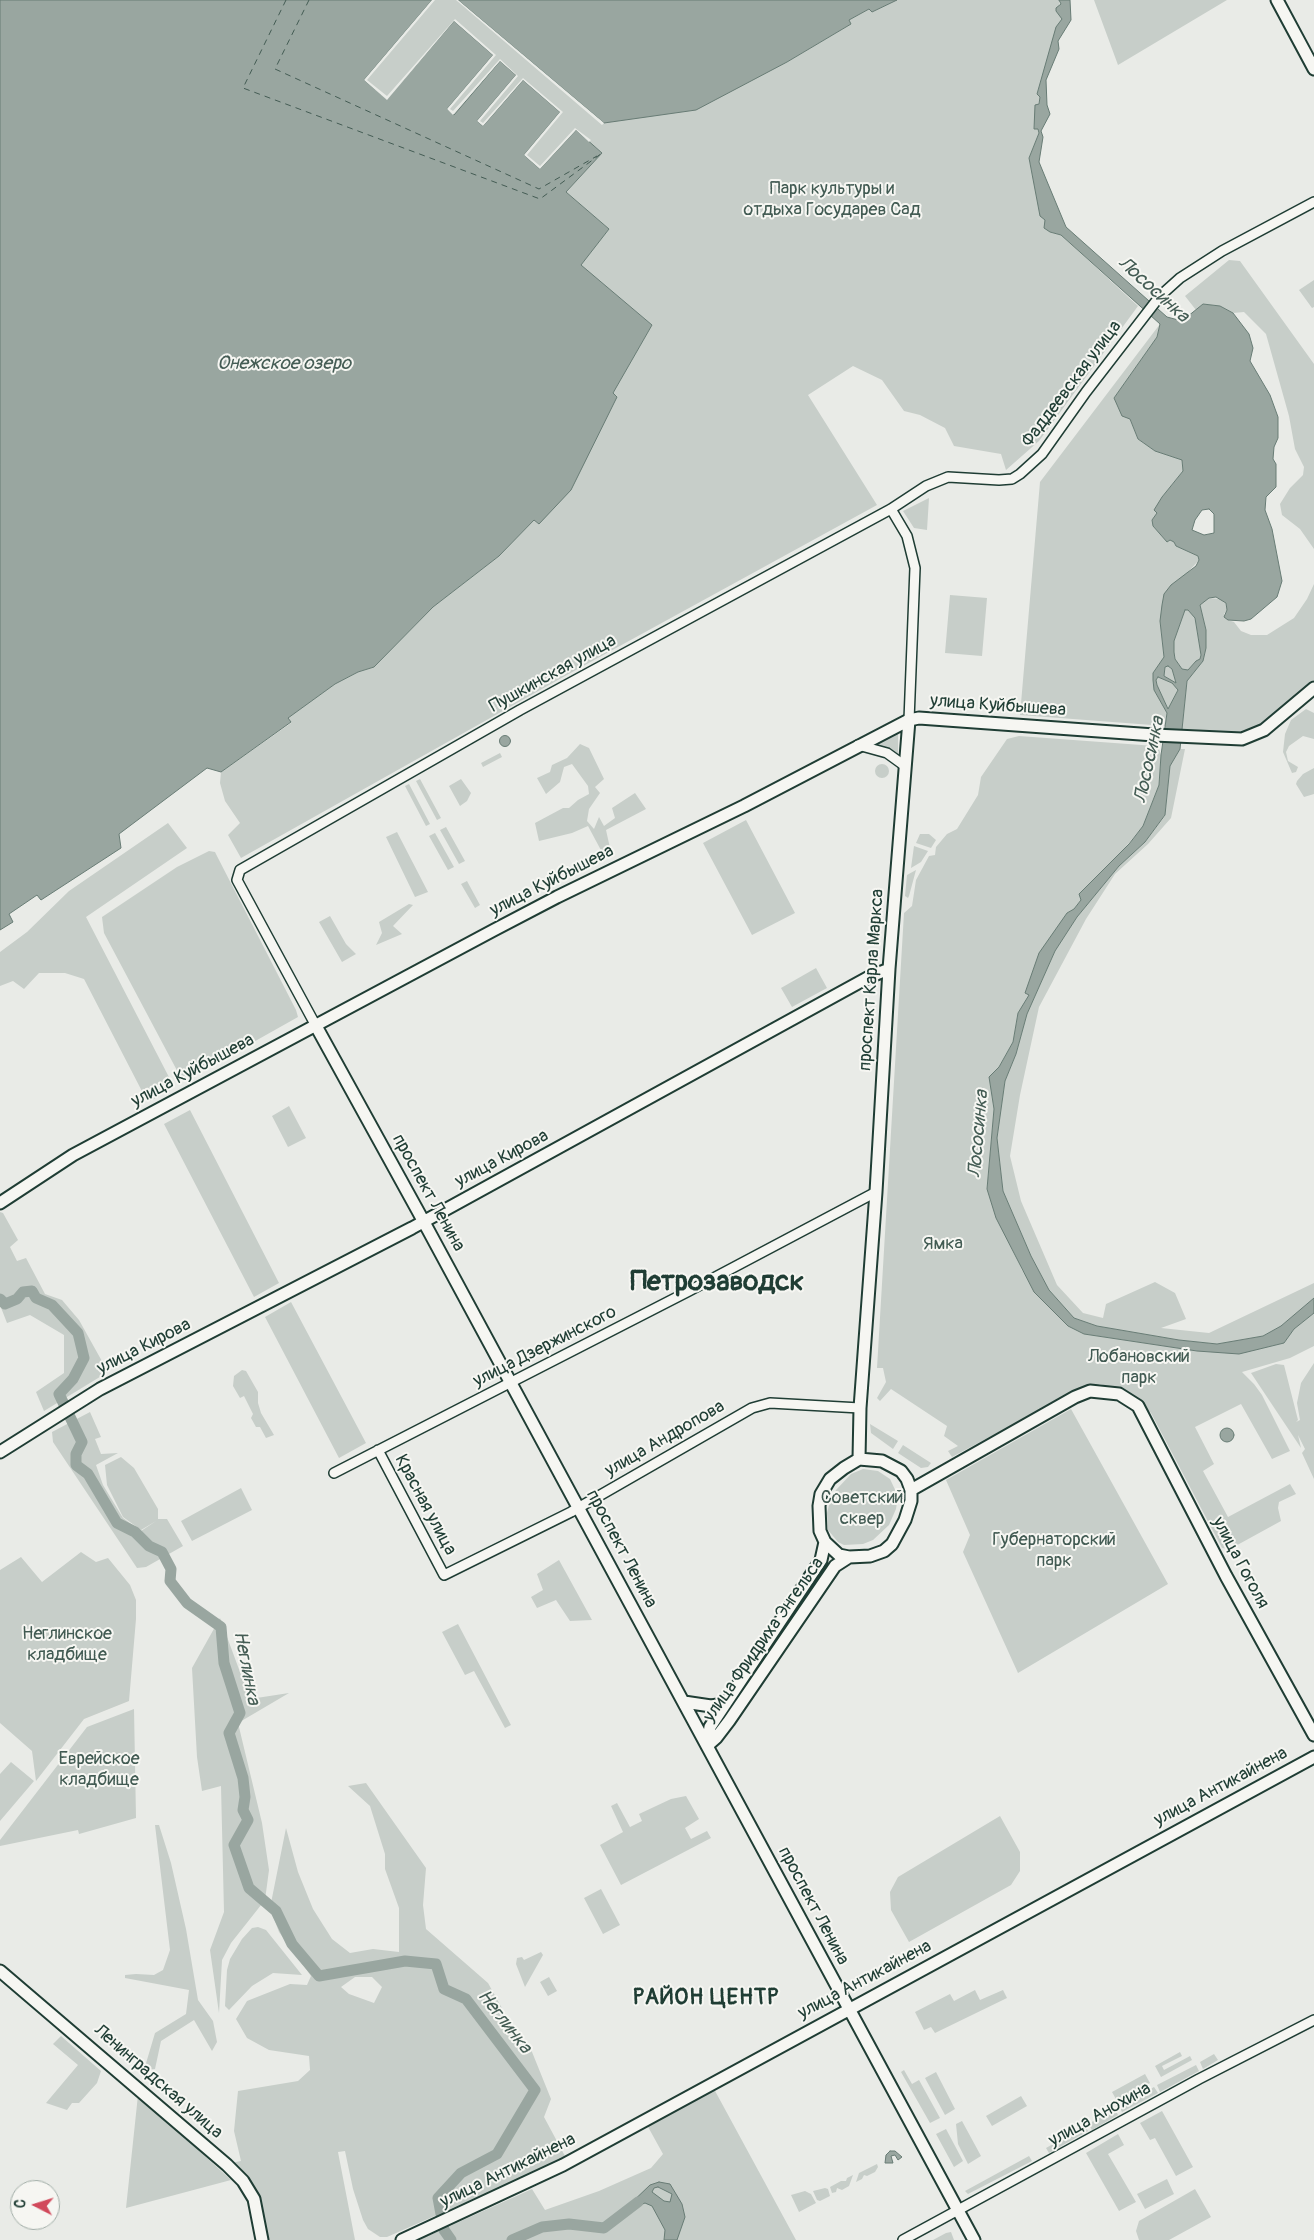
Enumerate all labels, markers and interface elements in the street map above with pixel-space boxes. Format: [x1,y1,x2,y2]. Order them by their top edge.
park label: Парк культуры и отдыха Государев Сад [743,178,921,220]
water label: Лососинка [1113,252,1193,328]
street label: Фаддеевская улица [1017,317,1127,451]
water label: Онежское озеро [217,353,351,375]
street label: Пушкинская улица [486,630,620,718]
street label: улица Куйбышева [929,690,1067,722]
water label: Лососинка [1130,715,1170,805]
street label: улица Куйбышева [486,840,618,922]
street label: проспект Карла Маркса [855,888,889,1072]
street label: улица Куйбышева [128,1030,258,1112]
water label: Лососинка [964,1089,994,1179]
street label: улица Кирова [452,1125,552,1193]
street label: проспект Ленина [387,1131,469,1255]
park label: Ямка [923,1233,963,1255]
district label: Петрозаводск [630,1266,804,1300]
street label: улица Дзержинского [470,1302,620,1392]
street label: улица Кирова [93,1314,195,1380]
park label: Лобановский парк [1088,1346,1190,1388]
street label: улица Андропова [601,1396,729,1482]
street label: Красная улица [389,1451,461,1559]
street label: проспект Ленина [581,1486,661,1612]
park label: Советский сквер [821,1487,903,1530]
street label: улица Гоголя [1207,1513,1273,1613]
park label: Губернаторский парк [992,1529,1116,1572]
street label: улица Фридриха Энгельса [699,1554,829,1726]
park label: Неглинское кладбище [22,1623,112,1666]
water label: Неглинка [228,1629,264,1707]
street label: улица Антикайнена [1151,1743,1291,1831]
park label: Еврейское кладбище [58,1748,140,1790]
street label: проспект Ленина [773,1843,853,1969]
street label: улица Антикайнена [795,1936,935,2024]
district label: РАЙОН ЦЕНТР [632,1985,780,2011]
water label: Неглинка [472,1986,536,2058]
street label: Ленинградская улица [89,2020,227,2144]
street label: улица Анохина [1045,2078,1155,2152]
street label: улица Антикайнена [437,2129,579,2213]
north arrow [10,2180,60,2230]
text: С [12,2199,29,2209]

